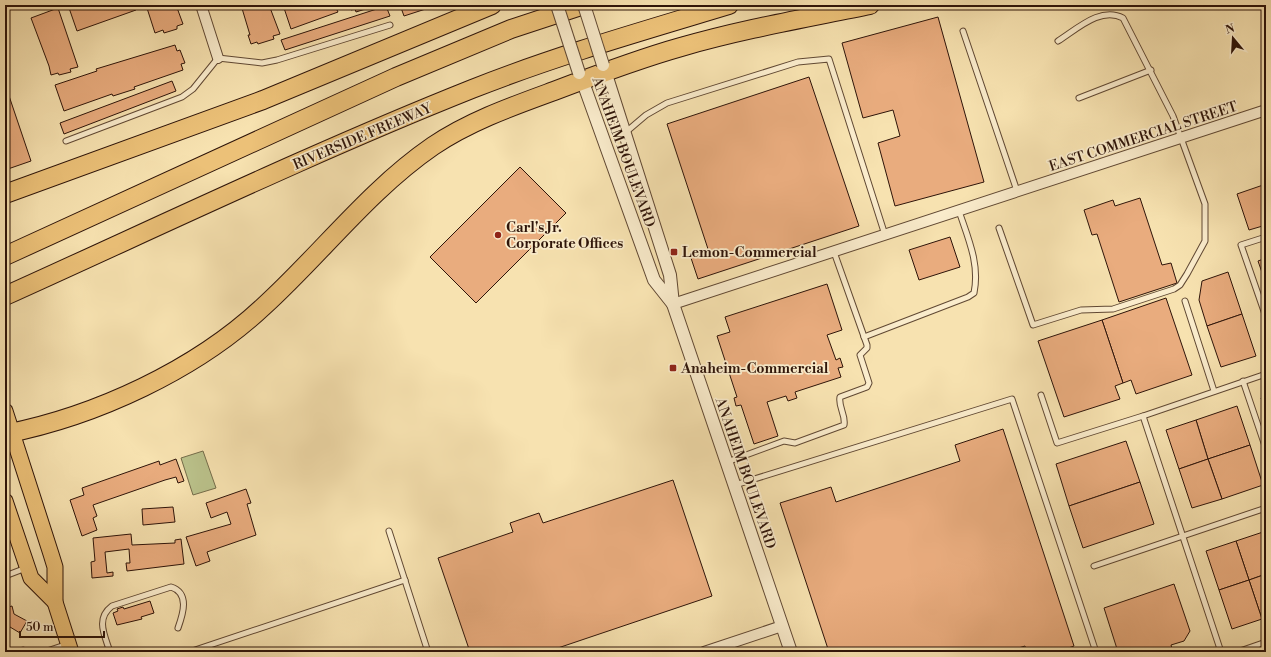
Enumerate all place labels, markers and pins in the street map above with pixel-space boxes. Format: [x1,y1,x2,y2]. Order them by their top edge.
place label: Carl's Jr. Corporate Offices [506,219,623,253]
marker: Carl's Jr. Corporate Offices [493,230,503,240]
place label: Lemon-Commercial [682,244,817,262]
marker: Lemon-Commercial [669,247,679,257]
place label: Anaheim-Commercial [680,360,829,378]
marker: Anaheim-Commercial [668,363,678,373]

